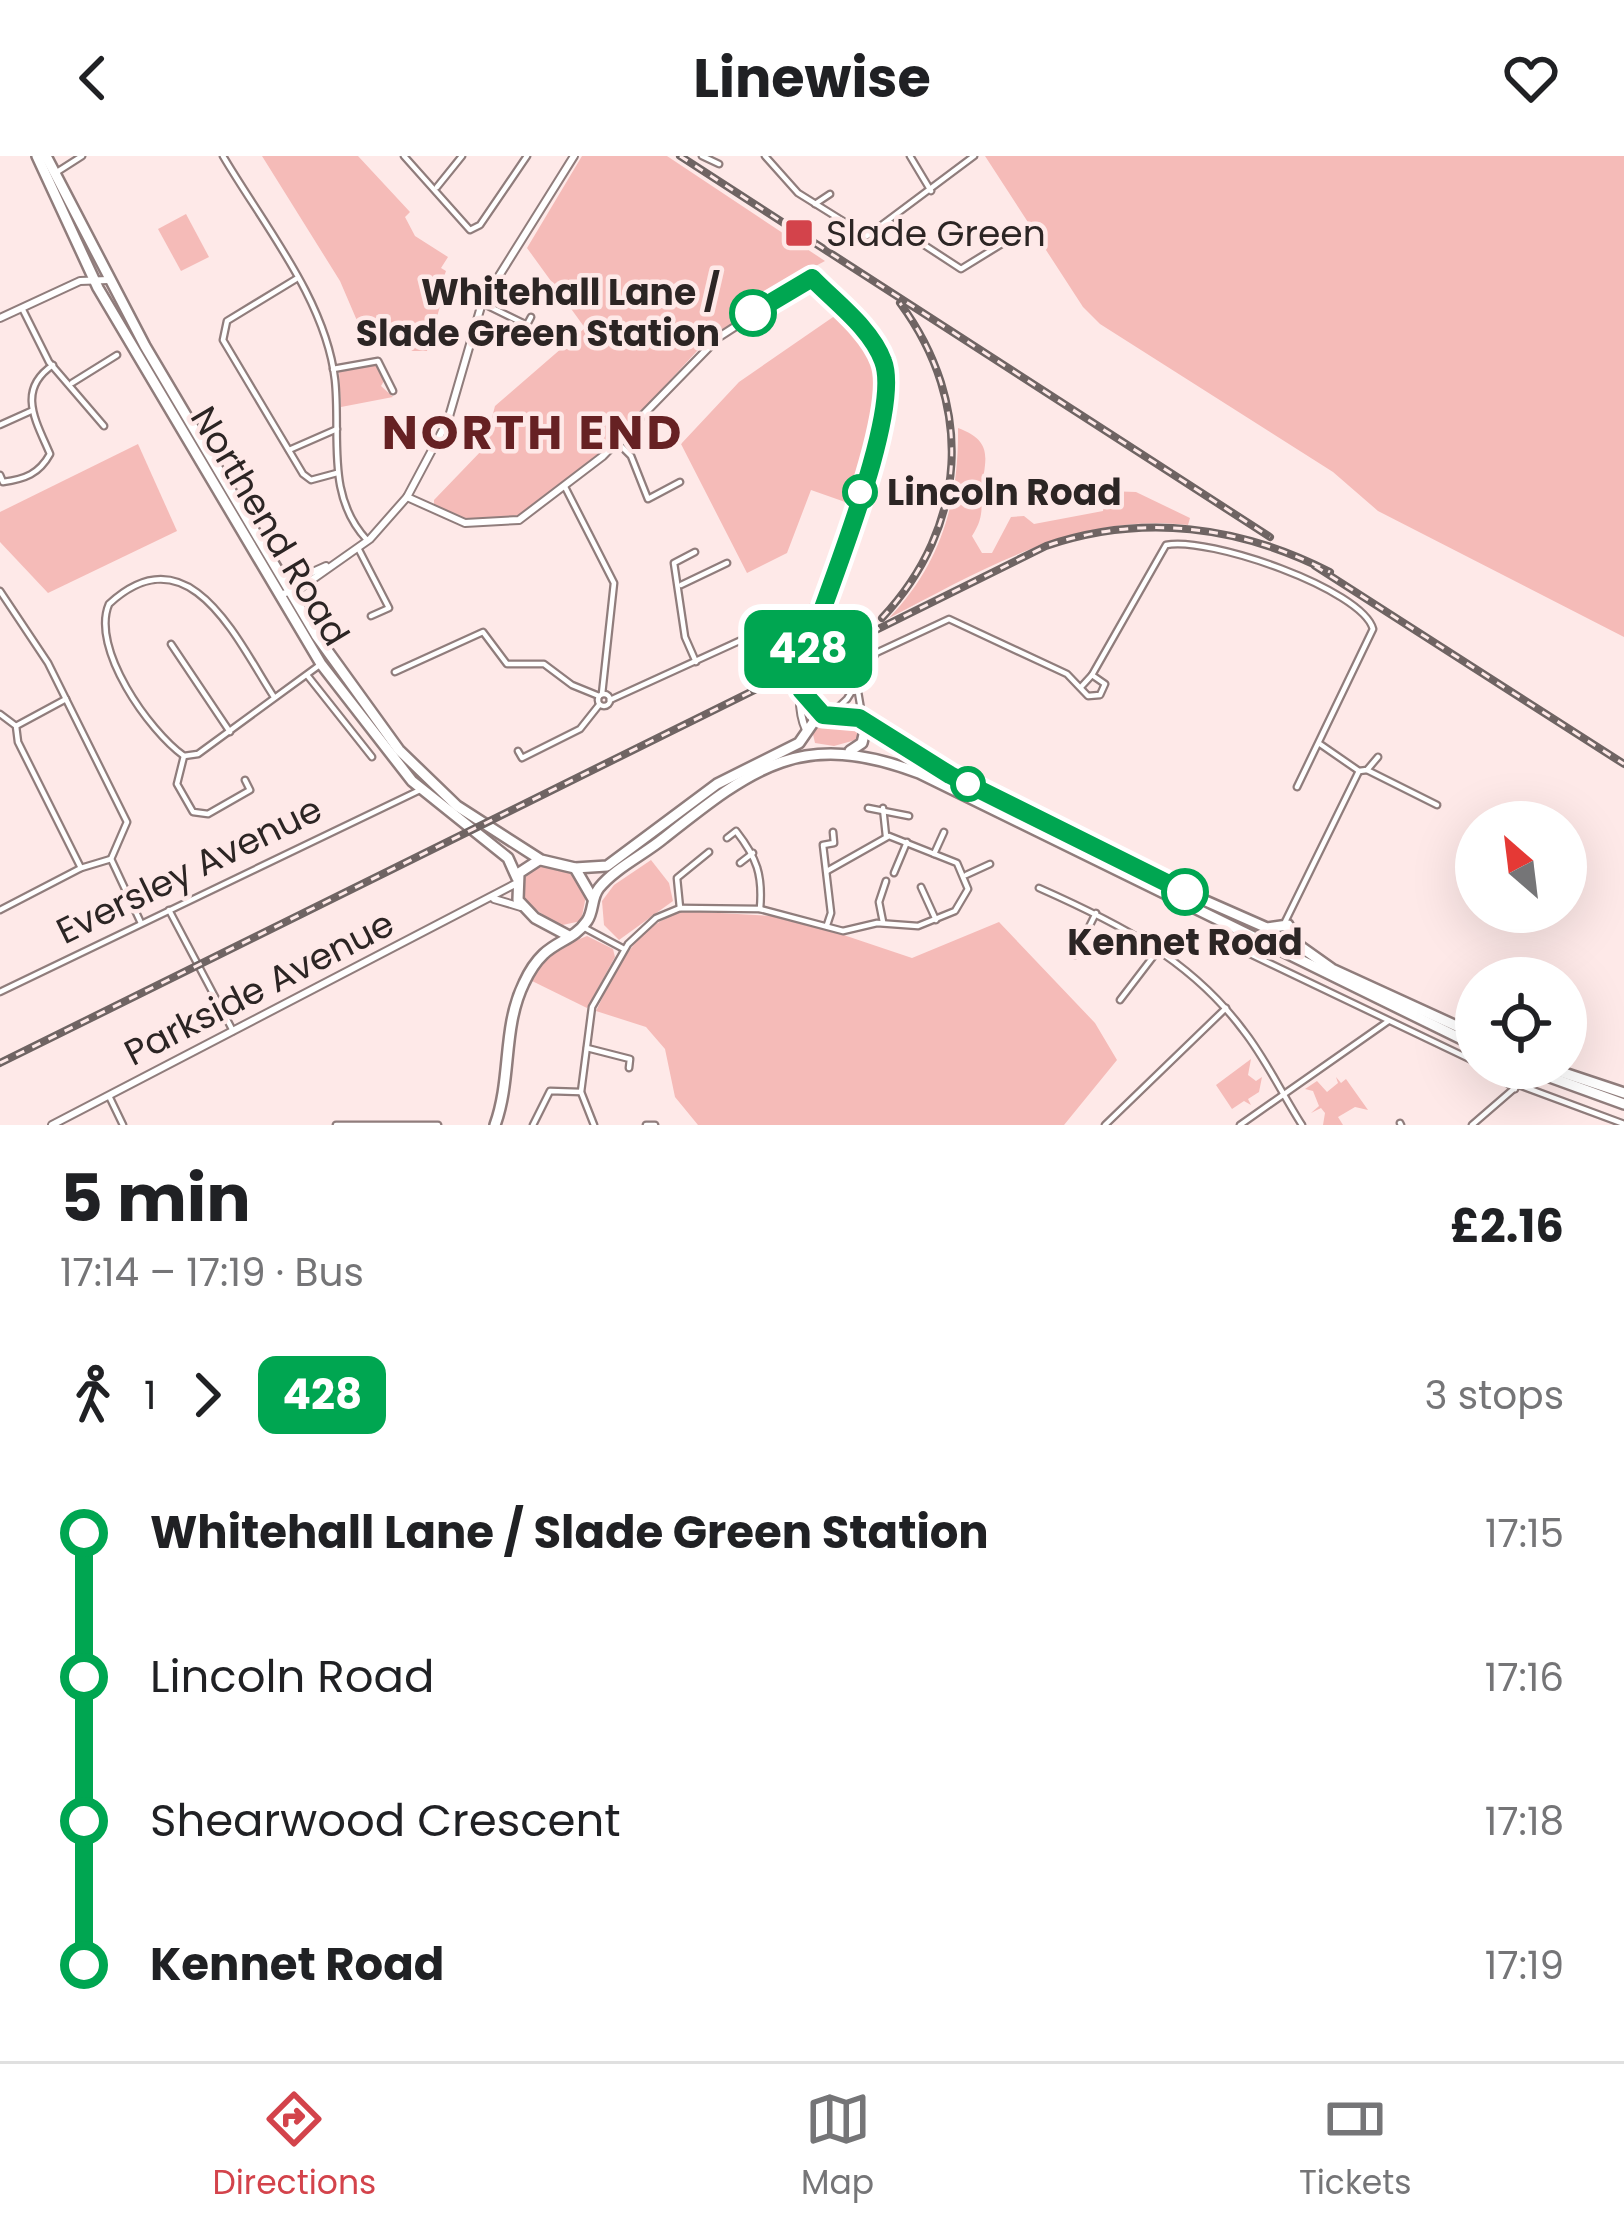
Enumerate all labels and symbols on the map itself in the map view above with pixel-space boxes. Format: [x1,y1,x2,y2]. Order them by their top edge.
place label: Slade Green [826,208,1046,259]
marker: Slade Green [783,217,815,249]
place label: Whitehall Lane / Slade Green Station [356,267,720,359]
marker: Whitehall Lane / Slade Green Station [731,291,775,335]
street label: Northend Road [178,397,362,655]
district label: NORTH END [382,399,684,466]
place label: Lincoln Road [887,467,1122,518]
marker: Lincoln Road [844,476,876,508]
line badge: 428 [739,610,877,688]
unlabelled marker [952,768,984,800]
street label: Eversley Avenue [48,784,330,956]
north arrow [1455,801,1587,933]
marker: Kennet Road [1163,870,1207,914]
street label: Parkside Avenue [115,898,403,1078]
place label: Kennet Road [1067,917,1303,968]

